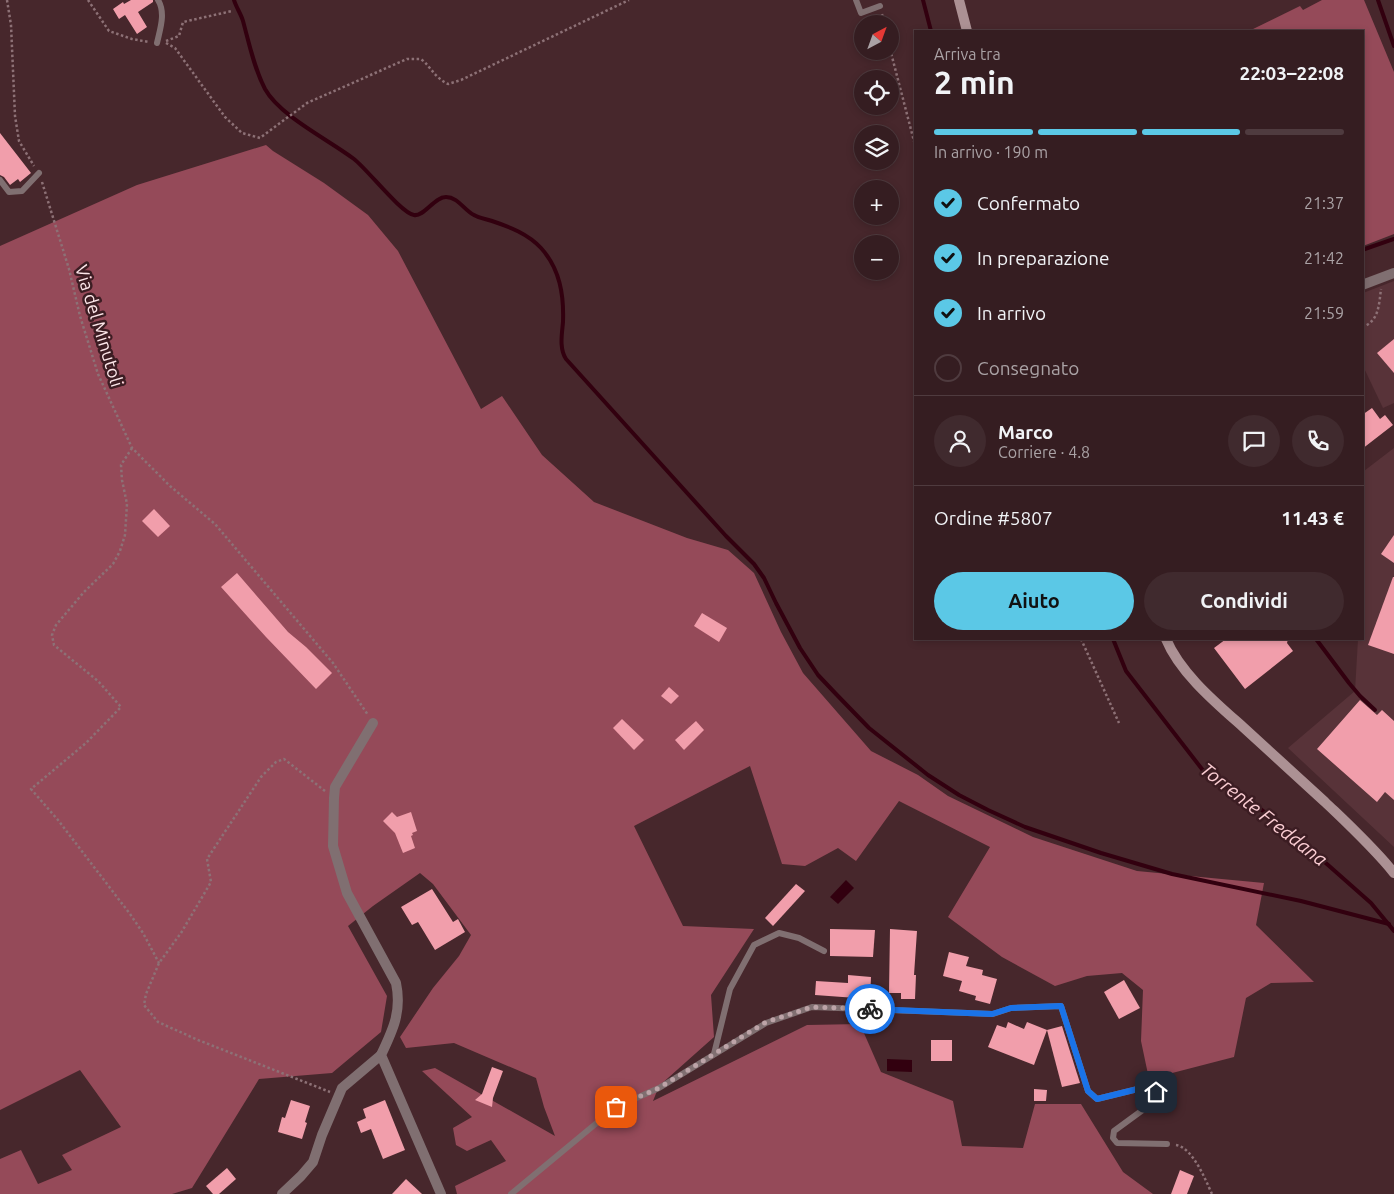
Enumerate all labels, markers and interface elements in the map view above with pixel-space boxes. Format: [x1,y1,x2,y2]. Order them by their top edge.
north arrow [854,15,899,60]
map controls [854,15,899,280]
text: Arriva tra [934,45,1001,63]
text: 22:03–22:08 [1239,62,1344,84]
text: 2 min [934,64,1015,100]
button: locate [854,70,899,115]
button: layers [854,125,899,170]
text: In arrivo · 190 m [934,143,1048,161]
button: + [854,180,899,225]
icon: check [934,189,962,217]
text: Confermato [977,192,1080,214]
text: 21:37 [1304,194,1344,212]
button: − [854,235,899,280]
icon: check [934,244,962,272]
text: In preparazione [977,247,1110,269]
text: 21:42 [1304,249,1344,267]
street label: Via del Minutoli [72,262,128,389]
icon: check [934,299,962,327]
text: In arrivo [977,302,1046,324]
text: 21:59 [1304,304,1344,322]
text: Consegnato [977,357,1079,379]
button: person [934,415,986,467]
button: chat [1228,415,1280,467]
button: phone [1292,415,1344,467]
text: Marco [998,421,1053,443]
text: Corriere · 4.8 [998,443,1090,461]
text: Ordine #5807 [934,507,1053,529]
text: 11.43 € [1281,507,1344,529]
button: Aiuto [934,572,1134,630]
button: Condividi [1144,572,1344,630]
water label: Torrente Freddana [1196,758,1332,870]
courier [845,984,895,1034]
icon: bike [856,995,884,1023]
pin [1135,1071,1177,1113]
icon: home [1142,1078,1170,1106]
pin [595,1086,637,1128]
icon: bag [602,1093,630,1121]

